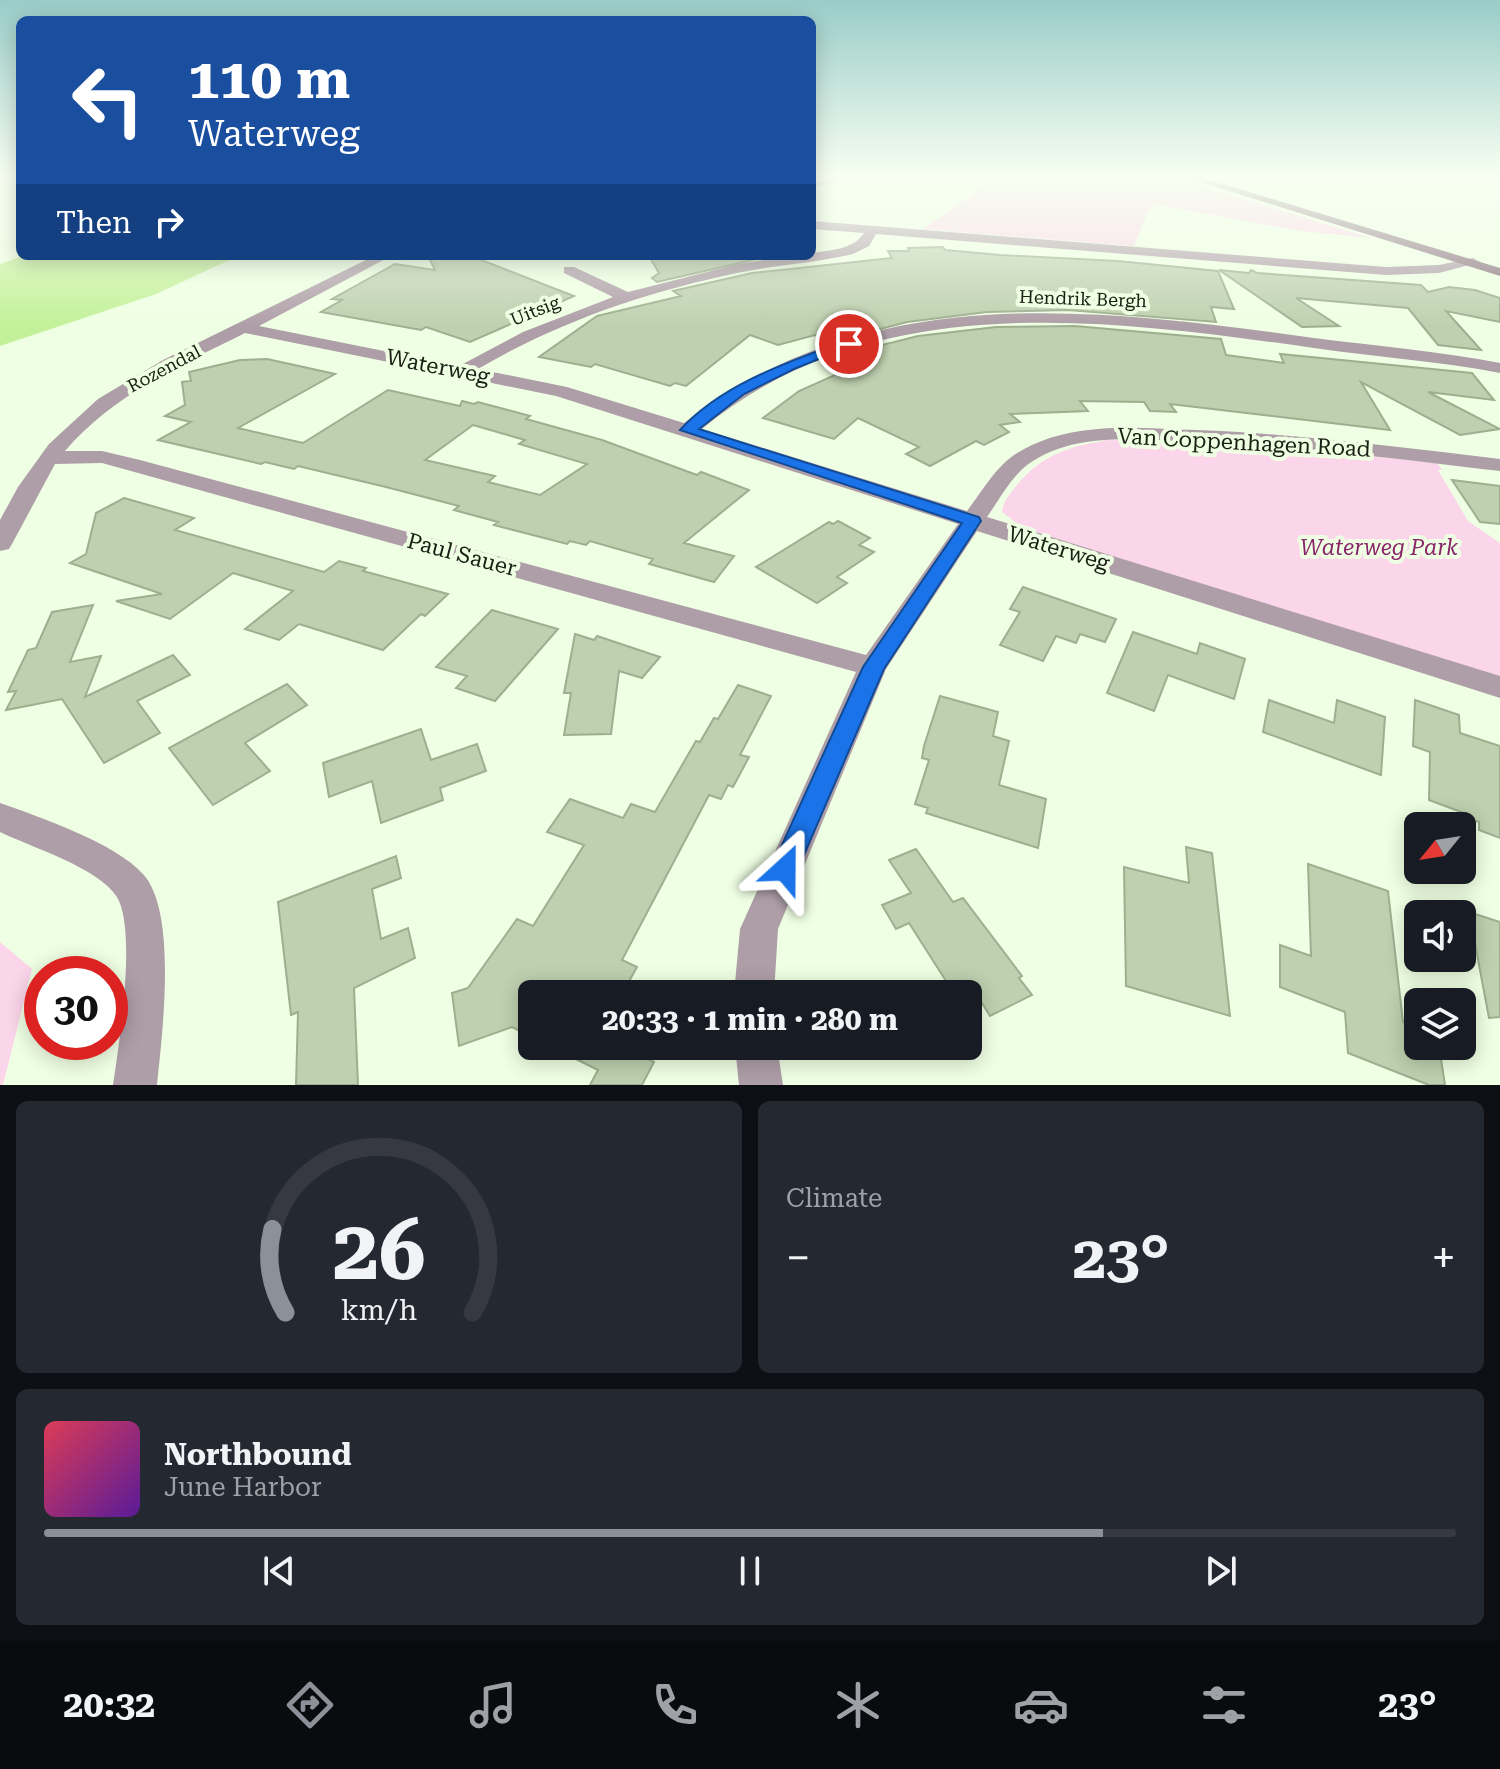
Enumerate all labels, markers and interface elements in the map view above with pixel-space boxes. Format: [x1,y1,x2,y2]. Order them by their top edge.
text: 110 m [188,46,350,112]
icon: left [56,48,160,152]
text: Waterweg [188,113,360,155]
icon: right [147,200,191,244]
text: Then [56,205,131,240]
street label: Hendrik Bergh [1019,286,1148,311]
street label: Uitsig [507,291,563,330]
pin [815,310,883,378]
icon: arrive [827,322,871,366]
street label: Rozendal [123,340,204,397]
street label: Waterweg [384,344,492,389]
street label: Van Coppenhagen Road [1117,423,1371,462]
street label: Waterweg [1005,521,1113,576]
street label: Paul Sauer [405,528,519,581]
park label: Waterweg Park [1300,535,1458,560]
north arrow [1404,812,1476,884]
map controls [1404,812,1476,1060]
position arrow [743,827,827,911]
button: sound [1404,900,1476,972]
speed limit sign: 30 [24,956,128,1060]
button: layers [1404,988,1476,1060]
text: 20:33 · 1 min · 280 m [602,1002,898,1037]
text: Climate [786,1183,882,1213]
text: 26 [332,1202,426,1299]
text: 23° [1072,1222,1170,1293]
text: − [786,1232,811,1284]
text: + [1431,1232,1456,1284]
text: km/h [341,1293,417,1327]
text: Northbound [164,1437,352,1472]
text: June Harbor [164,1472,322,1502]
icon: previous [257,1549,301,1593]
icon: pause [728,1549,772,1593]
icon: next [1199,1549,1243,1593]
icon: directions [282,1677,338,1733]
icon: music [465,1677,521,1733]
icon: phone [647,1677,703,1733]
icon: climate [830,1677,886,1733]
icon: car [1013,1677,1069,1733]
icon: filters [1196,1677,1252,1733]
text: 20:32 [63,1684,155,1726]
text: 23° [1378,1684,1437,1726]

